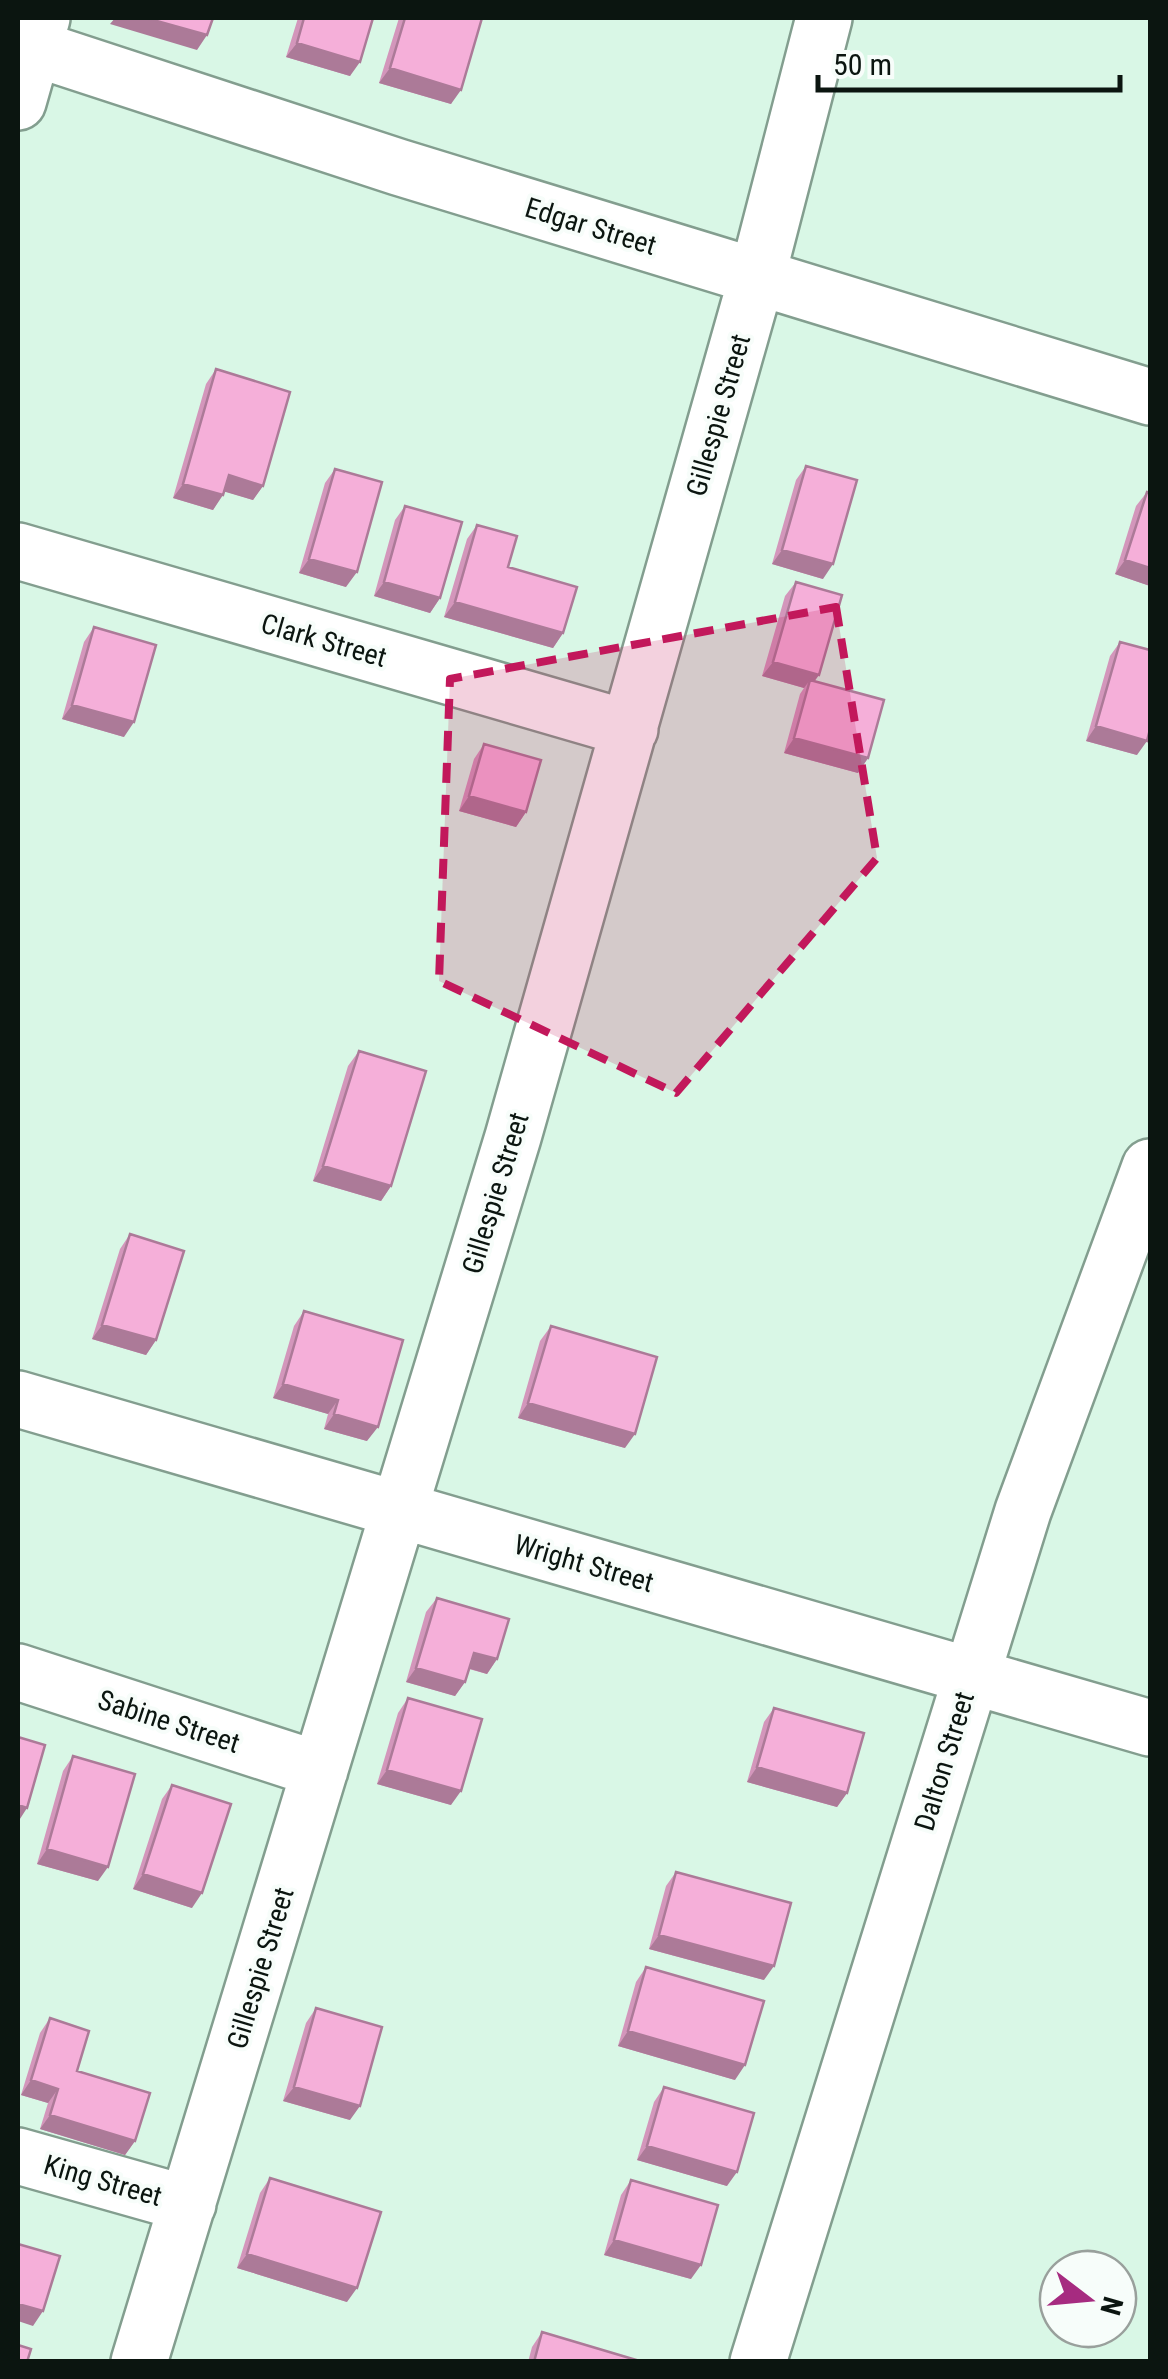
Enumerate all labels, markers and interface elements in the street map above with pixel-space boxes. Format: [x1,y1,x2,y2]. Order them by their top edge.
scale bar [818,30,1120,92]
text: 50 m [833,47,892,82]
street label: Edgar Street [521,191,660,262]
street label: Gillespie Street [680,330,757,500]
street label: Clark Street [257,607,390,674]
street label: Gillespie Street [455,1108,536,1278]
street label: Wright Street [510,1528,657,1599]
street label: Sabine Street [94,1683,244,1760]
street label: Dalton Street [908,1688,981,1835]
street label: Gillespie Street [220,1883,301,2053]
street label: King Street [40,2148,166,2213]
north arrow [1038,2249,1138,2349]
text: N [1093,2293,1130,2319]

